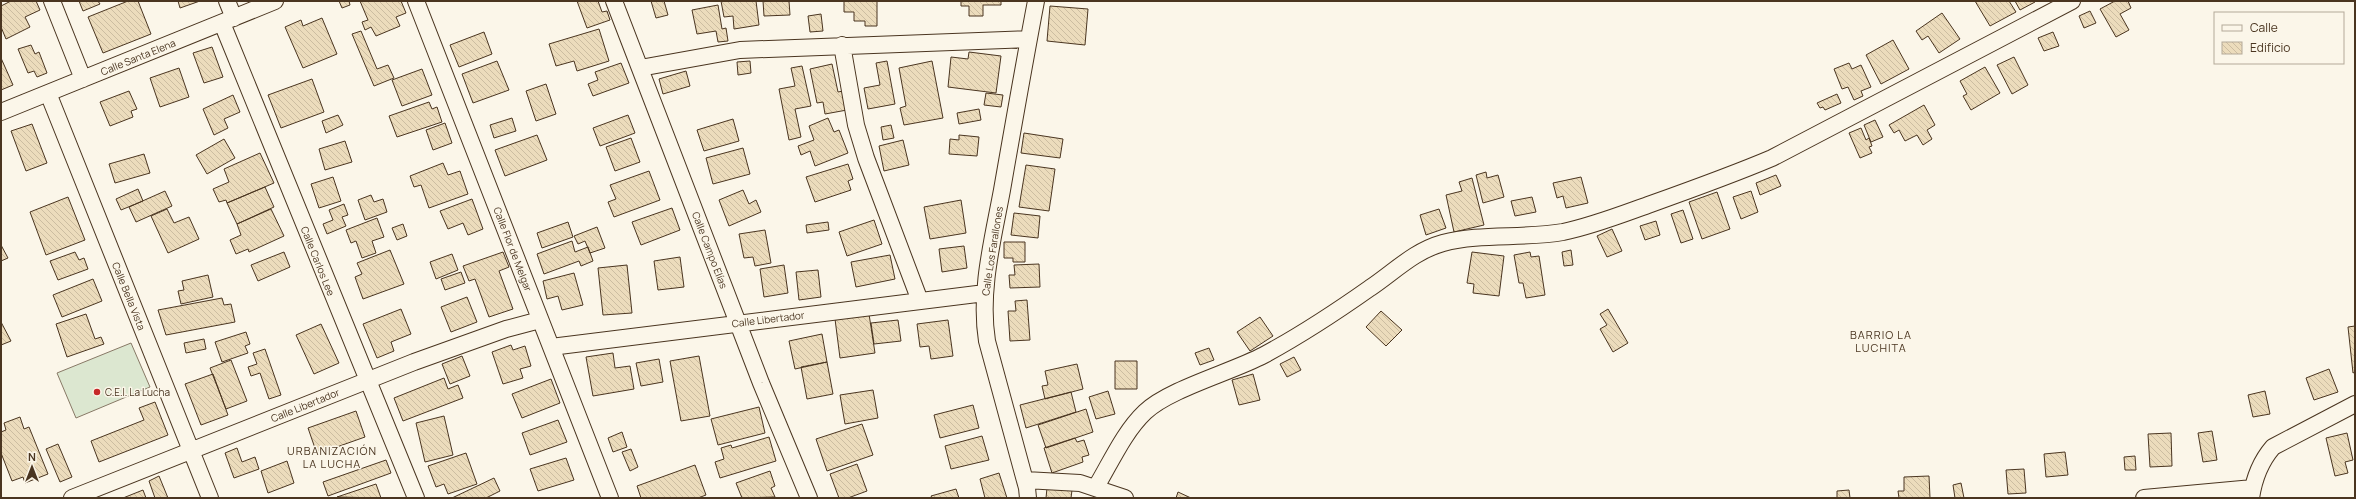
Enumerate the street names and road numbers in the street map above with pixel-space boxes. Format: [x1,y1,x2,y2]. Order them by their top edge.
street label: Calle Santa Elena [98,36,178,78]
street label: Calle Flor de Melgar [490,205,536,294]
street label: Calle Los Farallones [978,205,1006,297]
street label: Calle Campo Elías [689,209,731,291]
street label: Calle Carlos Lee [298,224,338,298]
street label: Calle Bella Vista [109,260,149,332]
street label: Calle Libertador [731,308,805,330]
street label: Calle Libertador [269,385,342,425]

